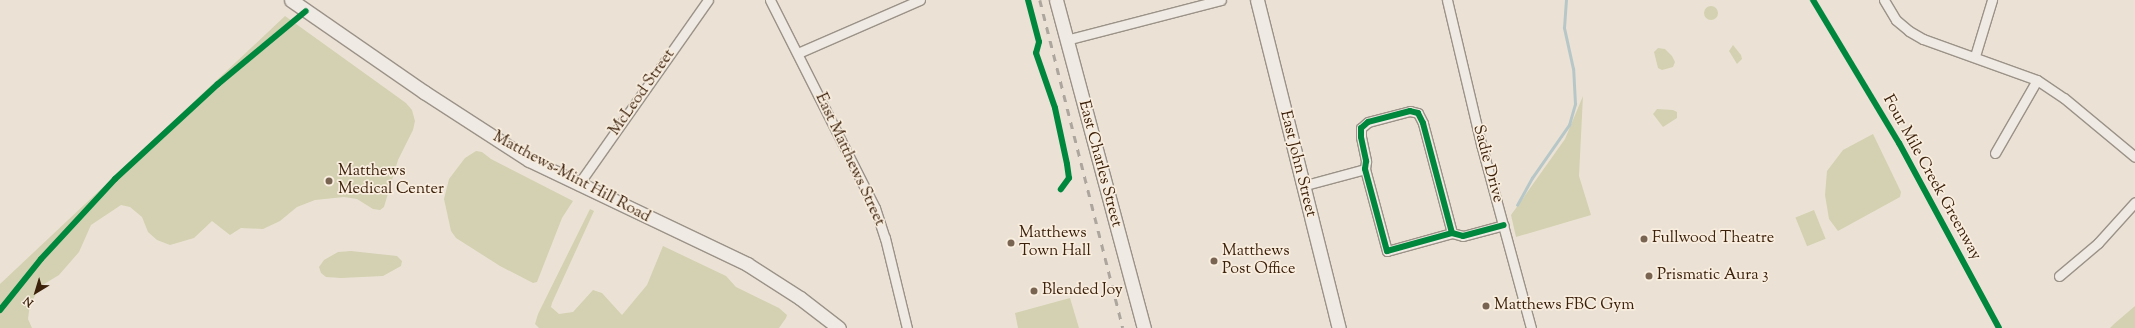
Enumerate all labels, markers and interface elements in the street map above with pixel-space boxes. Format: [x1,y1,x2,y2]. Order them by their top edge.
street label: McLeod Street [606,46,680,140]
street label: East Matthews Street [810,90,888,230]
street label: Four Mile Creek Greenway [1877,92,1985,264]
street label: East Charles Street [1073,99,1125,229]
street label: East John Street [1274,109,1320,219]
street label: Sadie Drive [1467,123,1507,205]
street label: Matthews-Mint Hill Road [489,128,653,228]
place label: Matthews Medical Center [338,162,444,200]
marker: Matthews Medical Center [323,175,335,187]
place label: Matthews Town Hall [1019,224,1091,262]
place label: Fullwood Theatre [1652,229,1774,249]
marker: Fullwood Theatre [1639,234,1649,244]
marker: Matthews Town Hall [1006,238,1016,248]
place label: Matthews Post Office [1222,242,1295,280]
marker: Matthews Post Office [1209,256,1219,266]
place label: Prismatic Aura 3 [1657,266,1769,286]
marker: Prismatic Aura 3 [1644,271,1654,281]
north arrow [16,272,56,312]
place label: Blended Joy [1042,281,1123,301]
marker: Blended Joy [1029,286,1039,296]
text: N [20,292,37,310]
place label: Matthews FBC Gym [1494,296,1635,316]
marker: Matthews FBC Gym [1481,301,1491,311]

